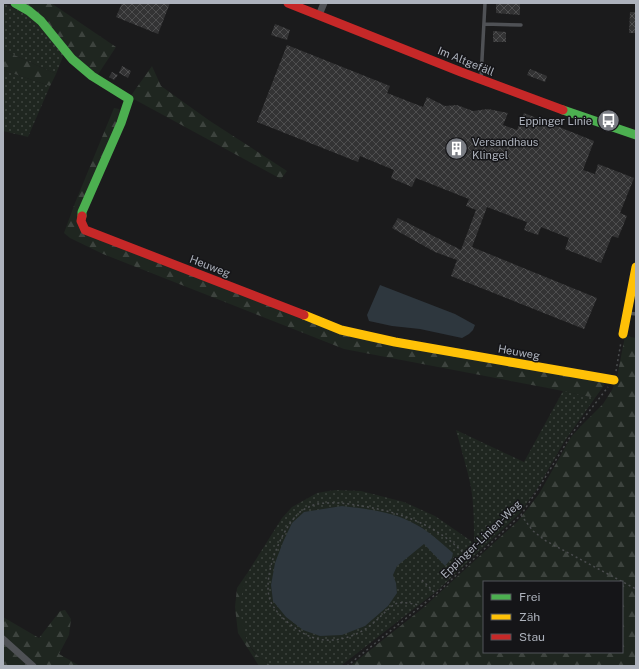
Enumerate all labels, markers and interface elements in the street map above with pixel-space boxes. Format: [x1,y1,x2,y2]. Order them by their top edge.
street label: Im Altgefäll [436,44,496,78]
bus stop icon: Eppinger Linie [595,108,621,134]
place label: Eppinger Linie [519,115,592,127]
building icon: Versandhaus Klingel [444,135,470,161]
place label: Versandhaus Klingel [472,136,539,161]
street label: Heuweg [188,253,232,279]
street label: Heuweg [497,342,541,362]
street label: Eppinger-Linien-Weg [438,497,524,580]
legend [483,581,623,653]
text: Frei [519,590,541,604]
text: Zäh [519,610,540,624]
text: Stau [519,630,545,644]

